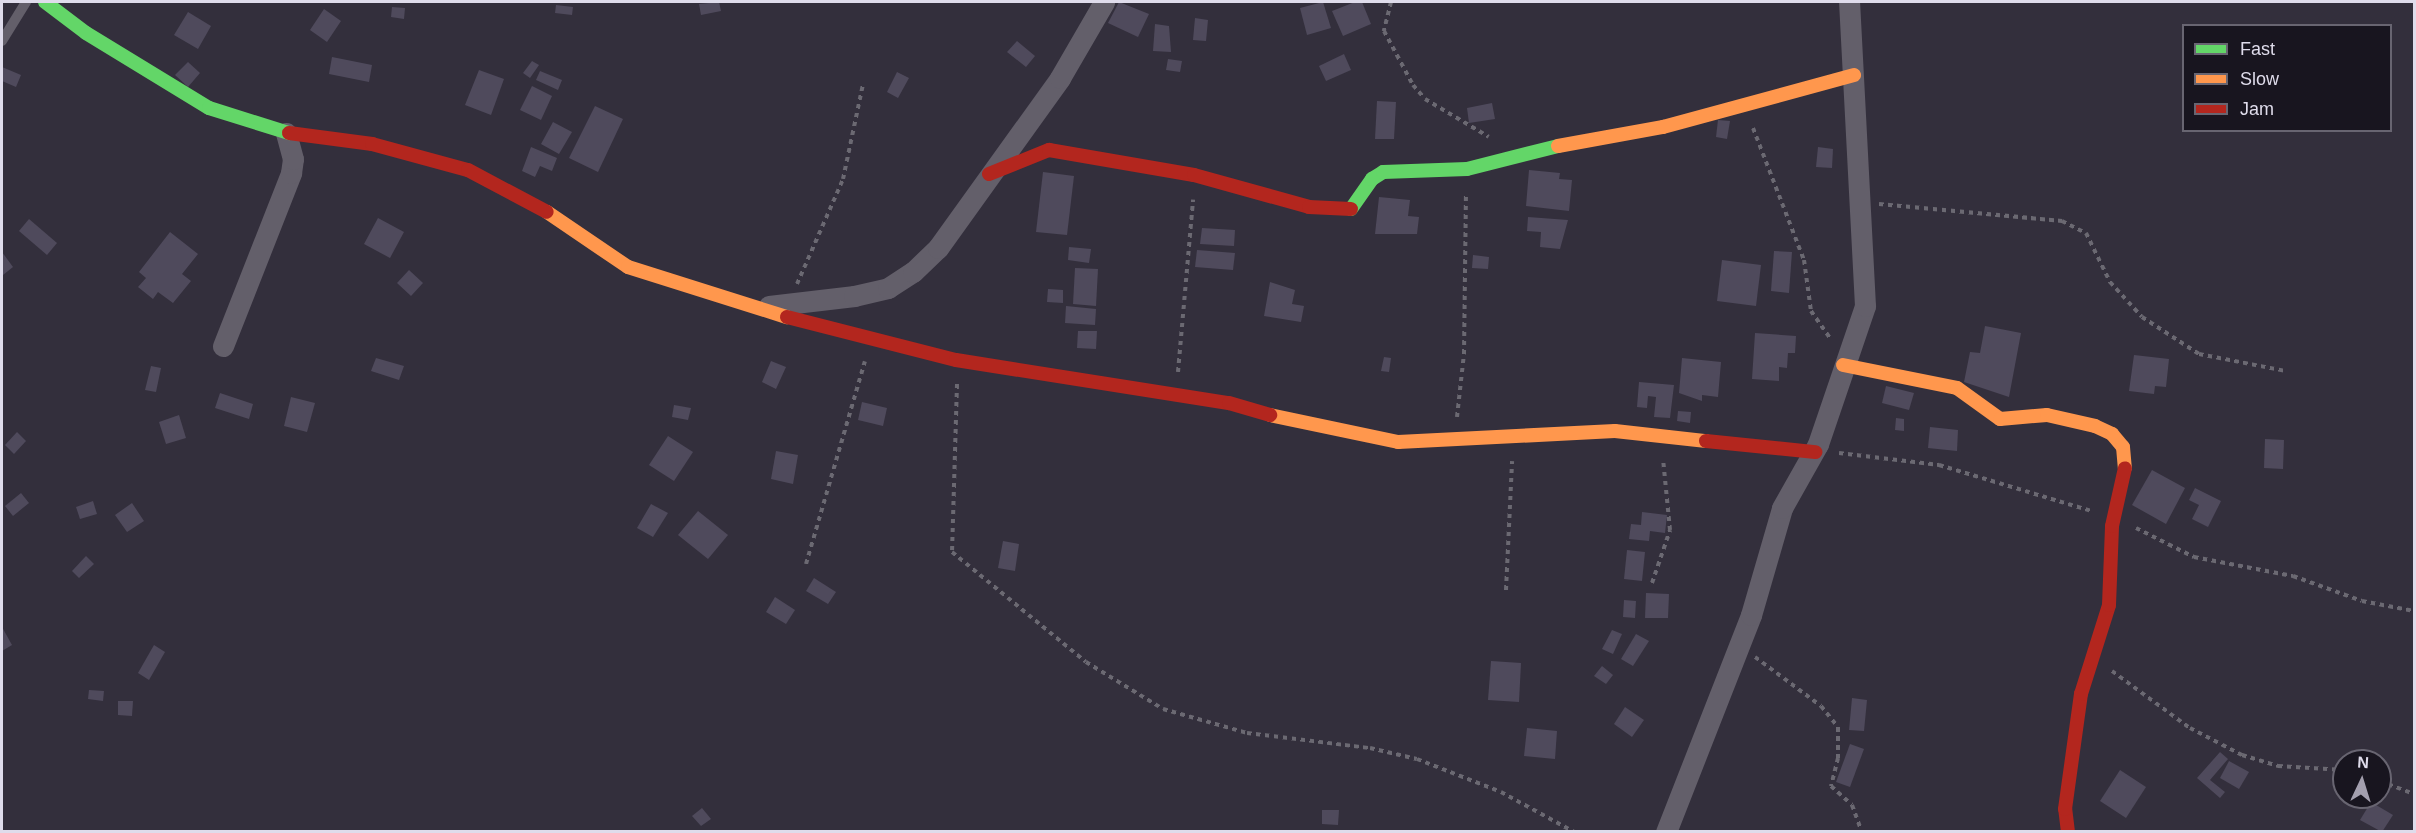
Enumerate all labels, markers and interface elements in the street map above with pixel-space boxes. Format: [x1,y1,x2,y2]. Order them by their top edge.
legend [2182,24,2392,132]
text: Fast [2240,39,2275,59]
text: Slow [2240,69,2279,89]
text: Jam [2240,99,2274,119]
north arrow [2332,749,2392,809]
text: N [2357,754,2370,771]

